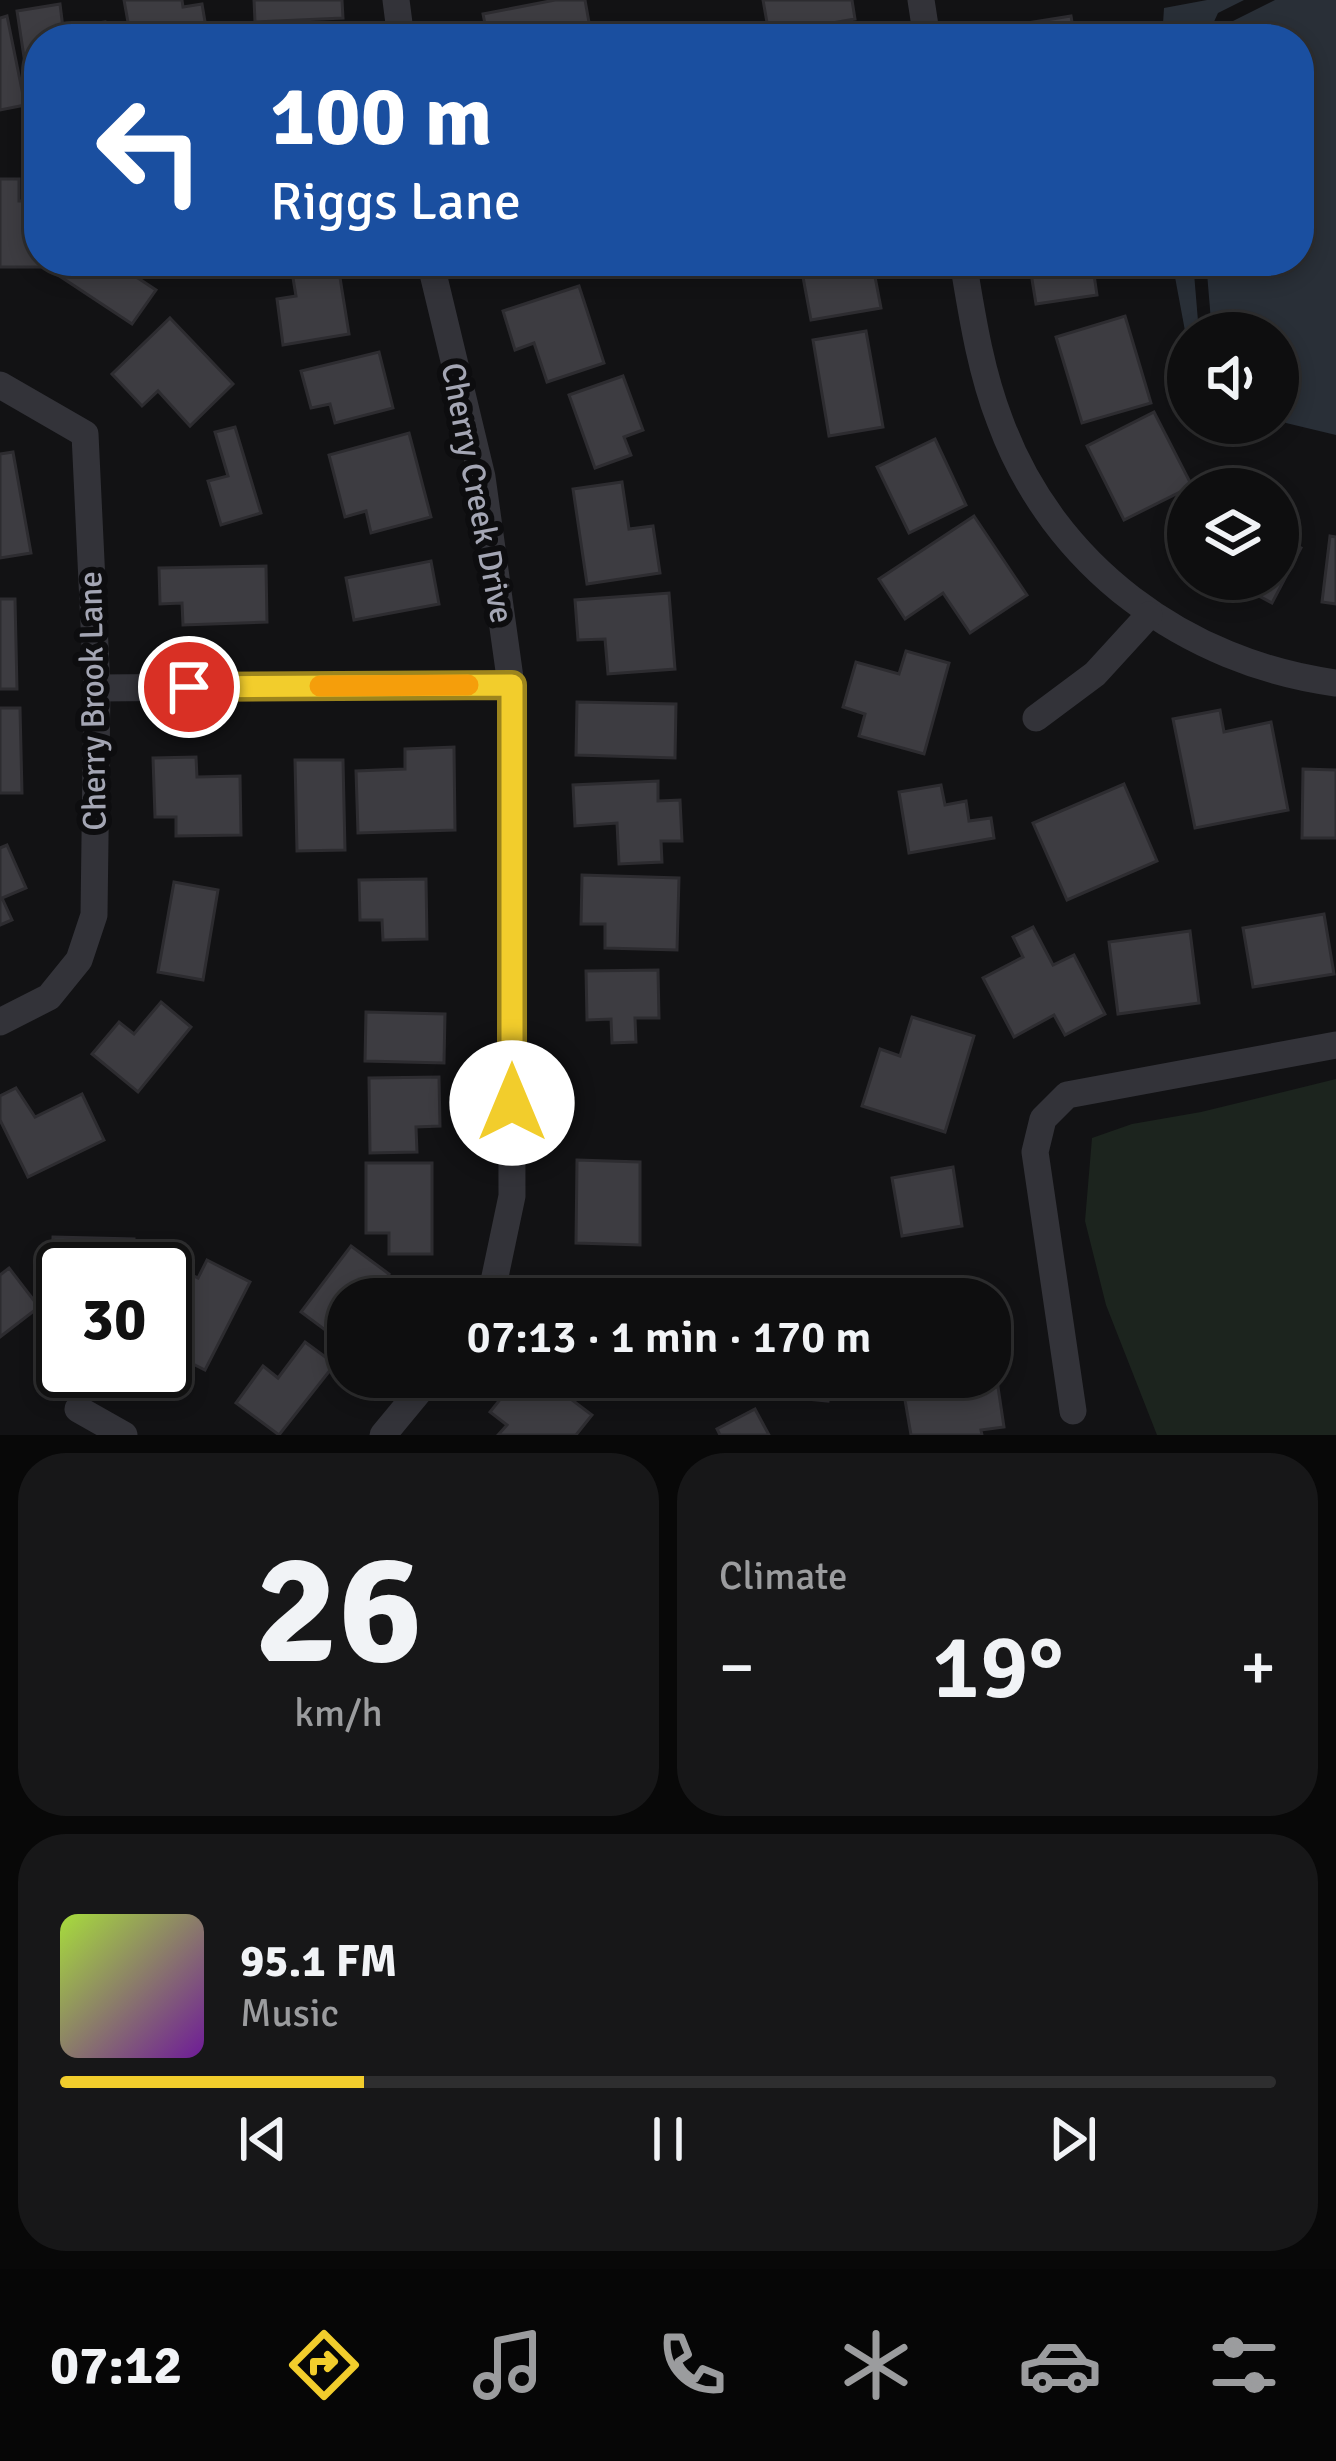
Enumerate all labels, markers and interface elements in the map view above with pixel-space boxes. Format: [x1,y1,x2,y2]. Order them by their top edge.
text: 100 m [270,65,492,169]
icon: left [72,72,228,228]
text: Riggs Lane [270,168,521,235]
map controls [1167,312,1299,600]
button: sound [1167,312,1299,444]
street label: Cherry Creek Drive [432,359,522,627]
button: layers [1167,468,1299,600]
street label: Cherry Brook Lane [70,571,116,831]
pin [138,636,240,738]
icon: arrive [156,654,222,720]
position arrow [449,1040,575,1166]
speed limit sign: 30 [36,1242,192,1398]
text: 07:13 · 1 min · 170 m [467,1310,871,1365]
text: 26 [254,1514,423,1707]
text: Climate [719,1552,848,1600]
text: 19° [932,1612,1063,1723]
text: − [719,1627,755,1708]
text: + [1240,1627,1276,1708]
text: km/h [294,1689,383,1737]
text: 95.1 FM [240,1934,397,1989]
text: Music [240,1989,339,2037]
icon: previous [230,2106,296,2172]
icon: pause [635,2106,701,2172]
icon: next [1040,2106,1106,2172]
icon: directions [282,2323,366,2407]
icon: music [466,2323,550,2407]
icon: phone [650,2323,734,2407]
icon: climate [834,2323,918,2407]
icon: car [1018,2323,1102,2407]
icon: filters [1202,2323,1286,2407]
text: 07:12 [50,2332,183,2399]

